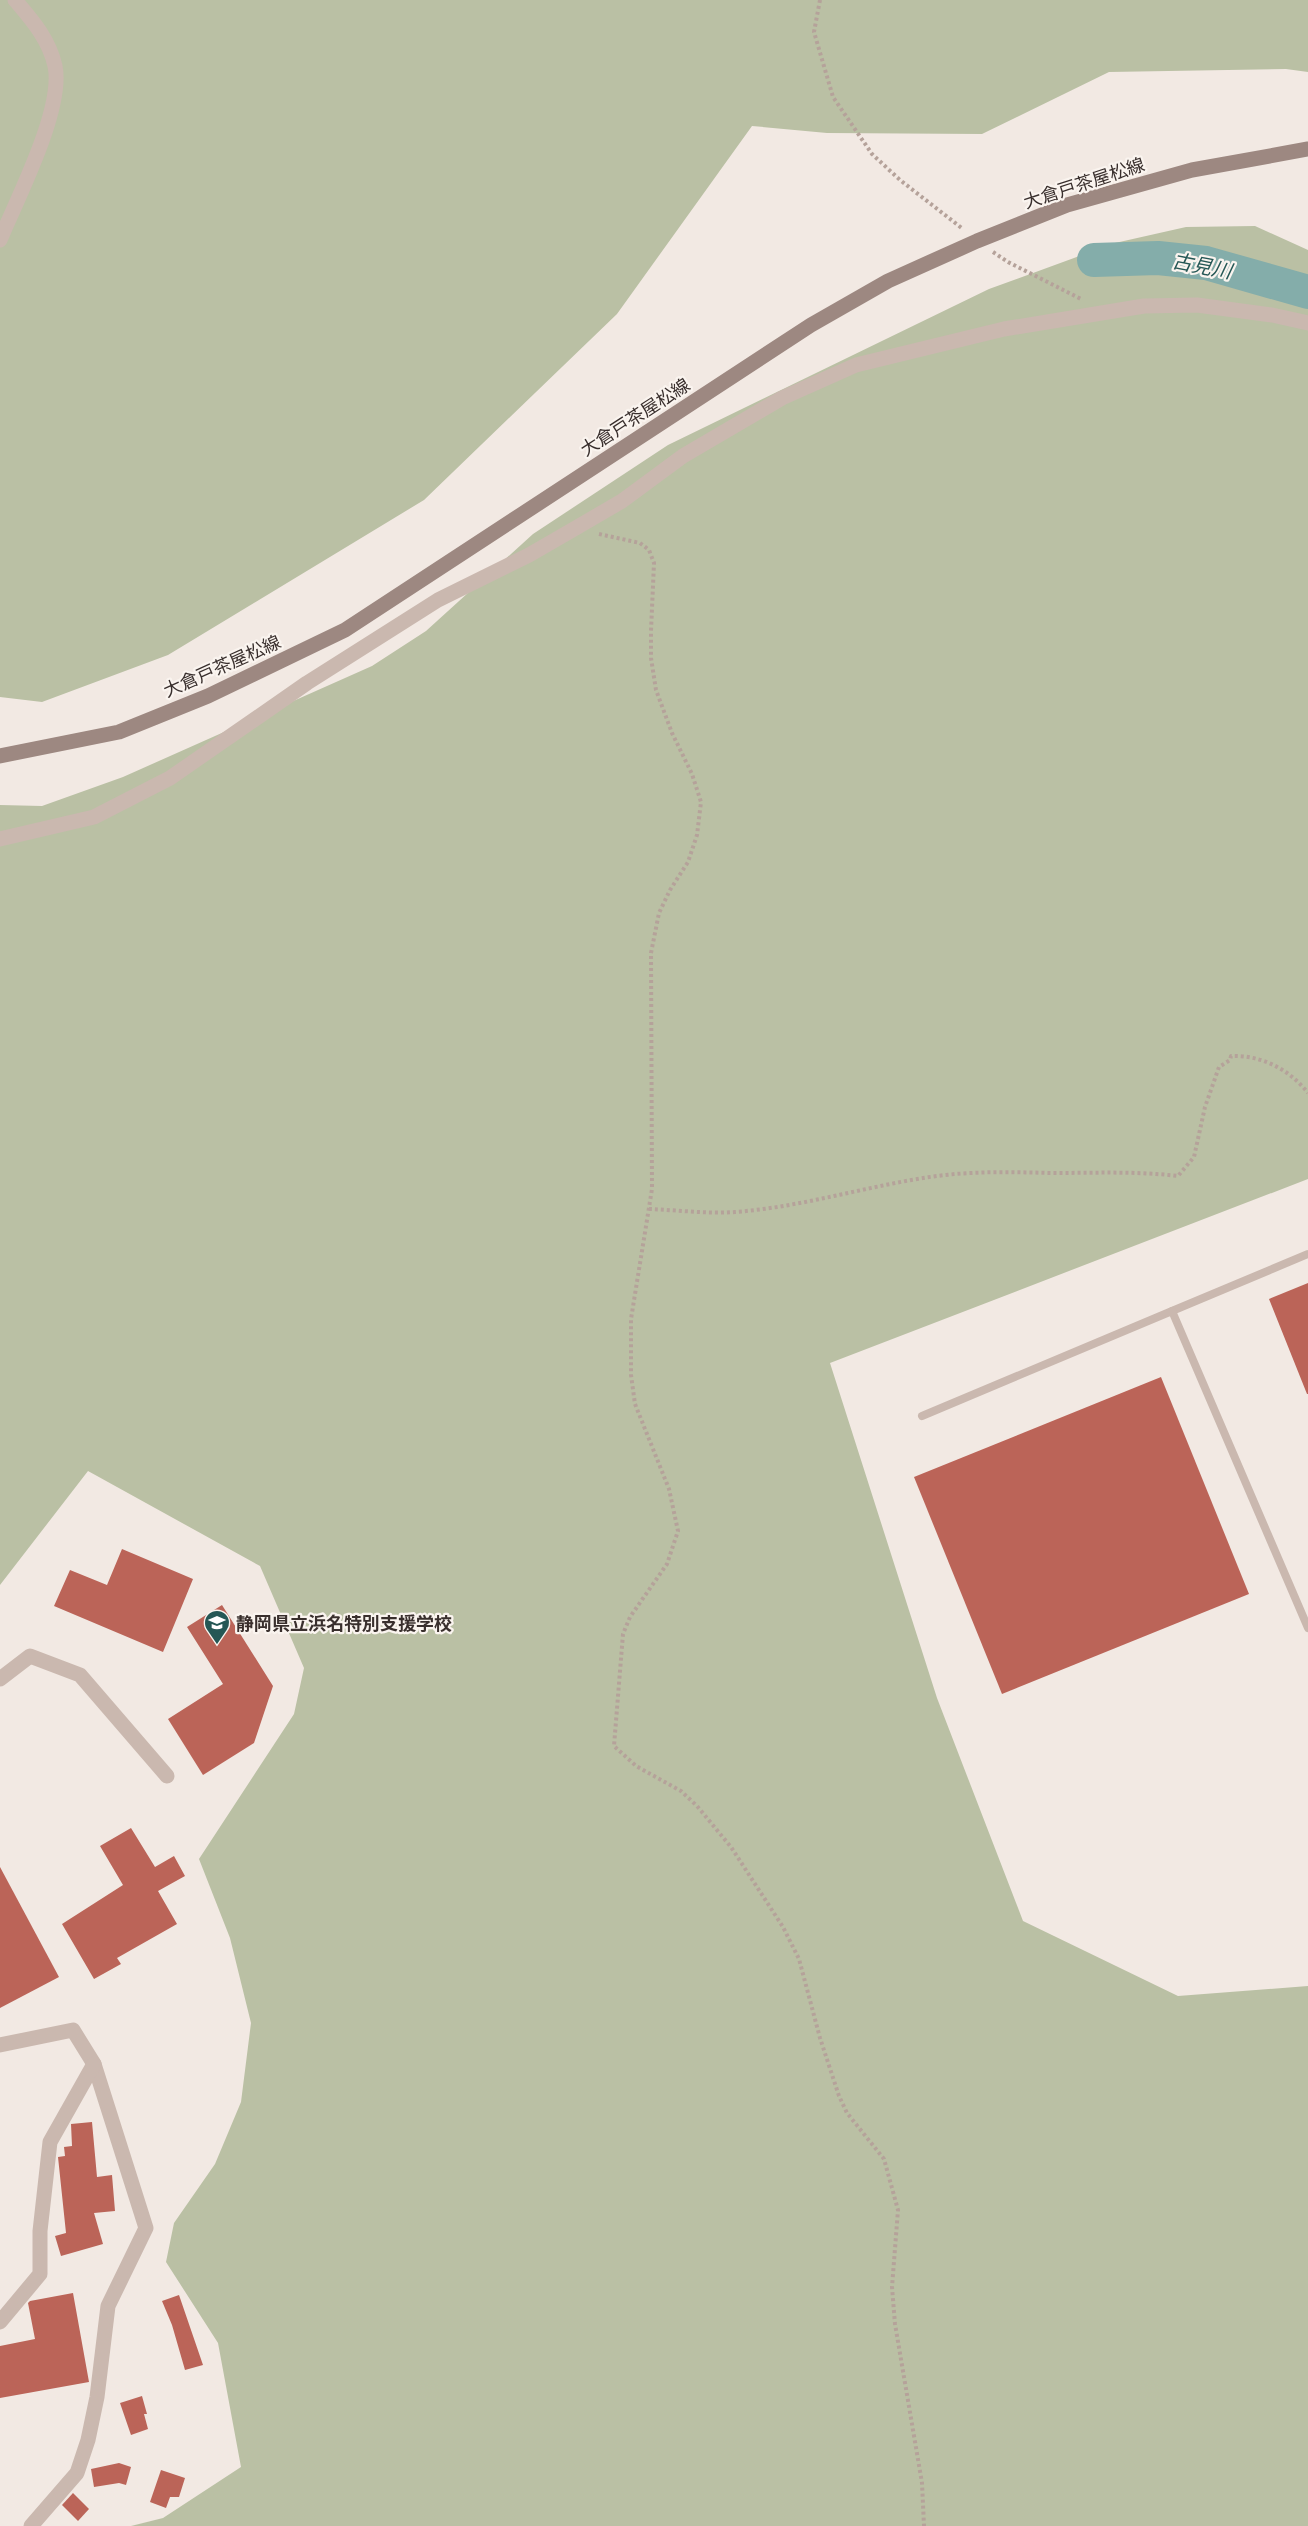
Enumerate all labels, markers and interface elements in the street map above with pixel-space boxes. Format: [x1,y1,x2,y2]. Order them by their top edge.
street label: 大倉戸茶屋松線 [1021,154,1147,212]
water label: 古見川 [1170,248,1236,284]
street label: 大倉戸茶屋松線 [576,374,694,460]
street label: 大倉戸茶屋松線 [160,631,284,701]
school or university icon: 静岡県立浜名特別支援学校 [202,1608,232,1646]
place label: 静岡県立浜名特別支援学校 [236,1613,452,1634]

